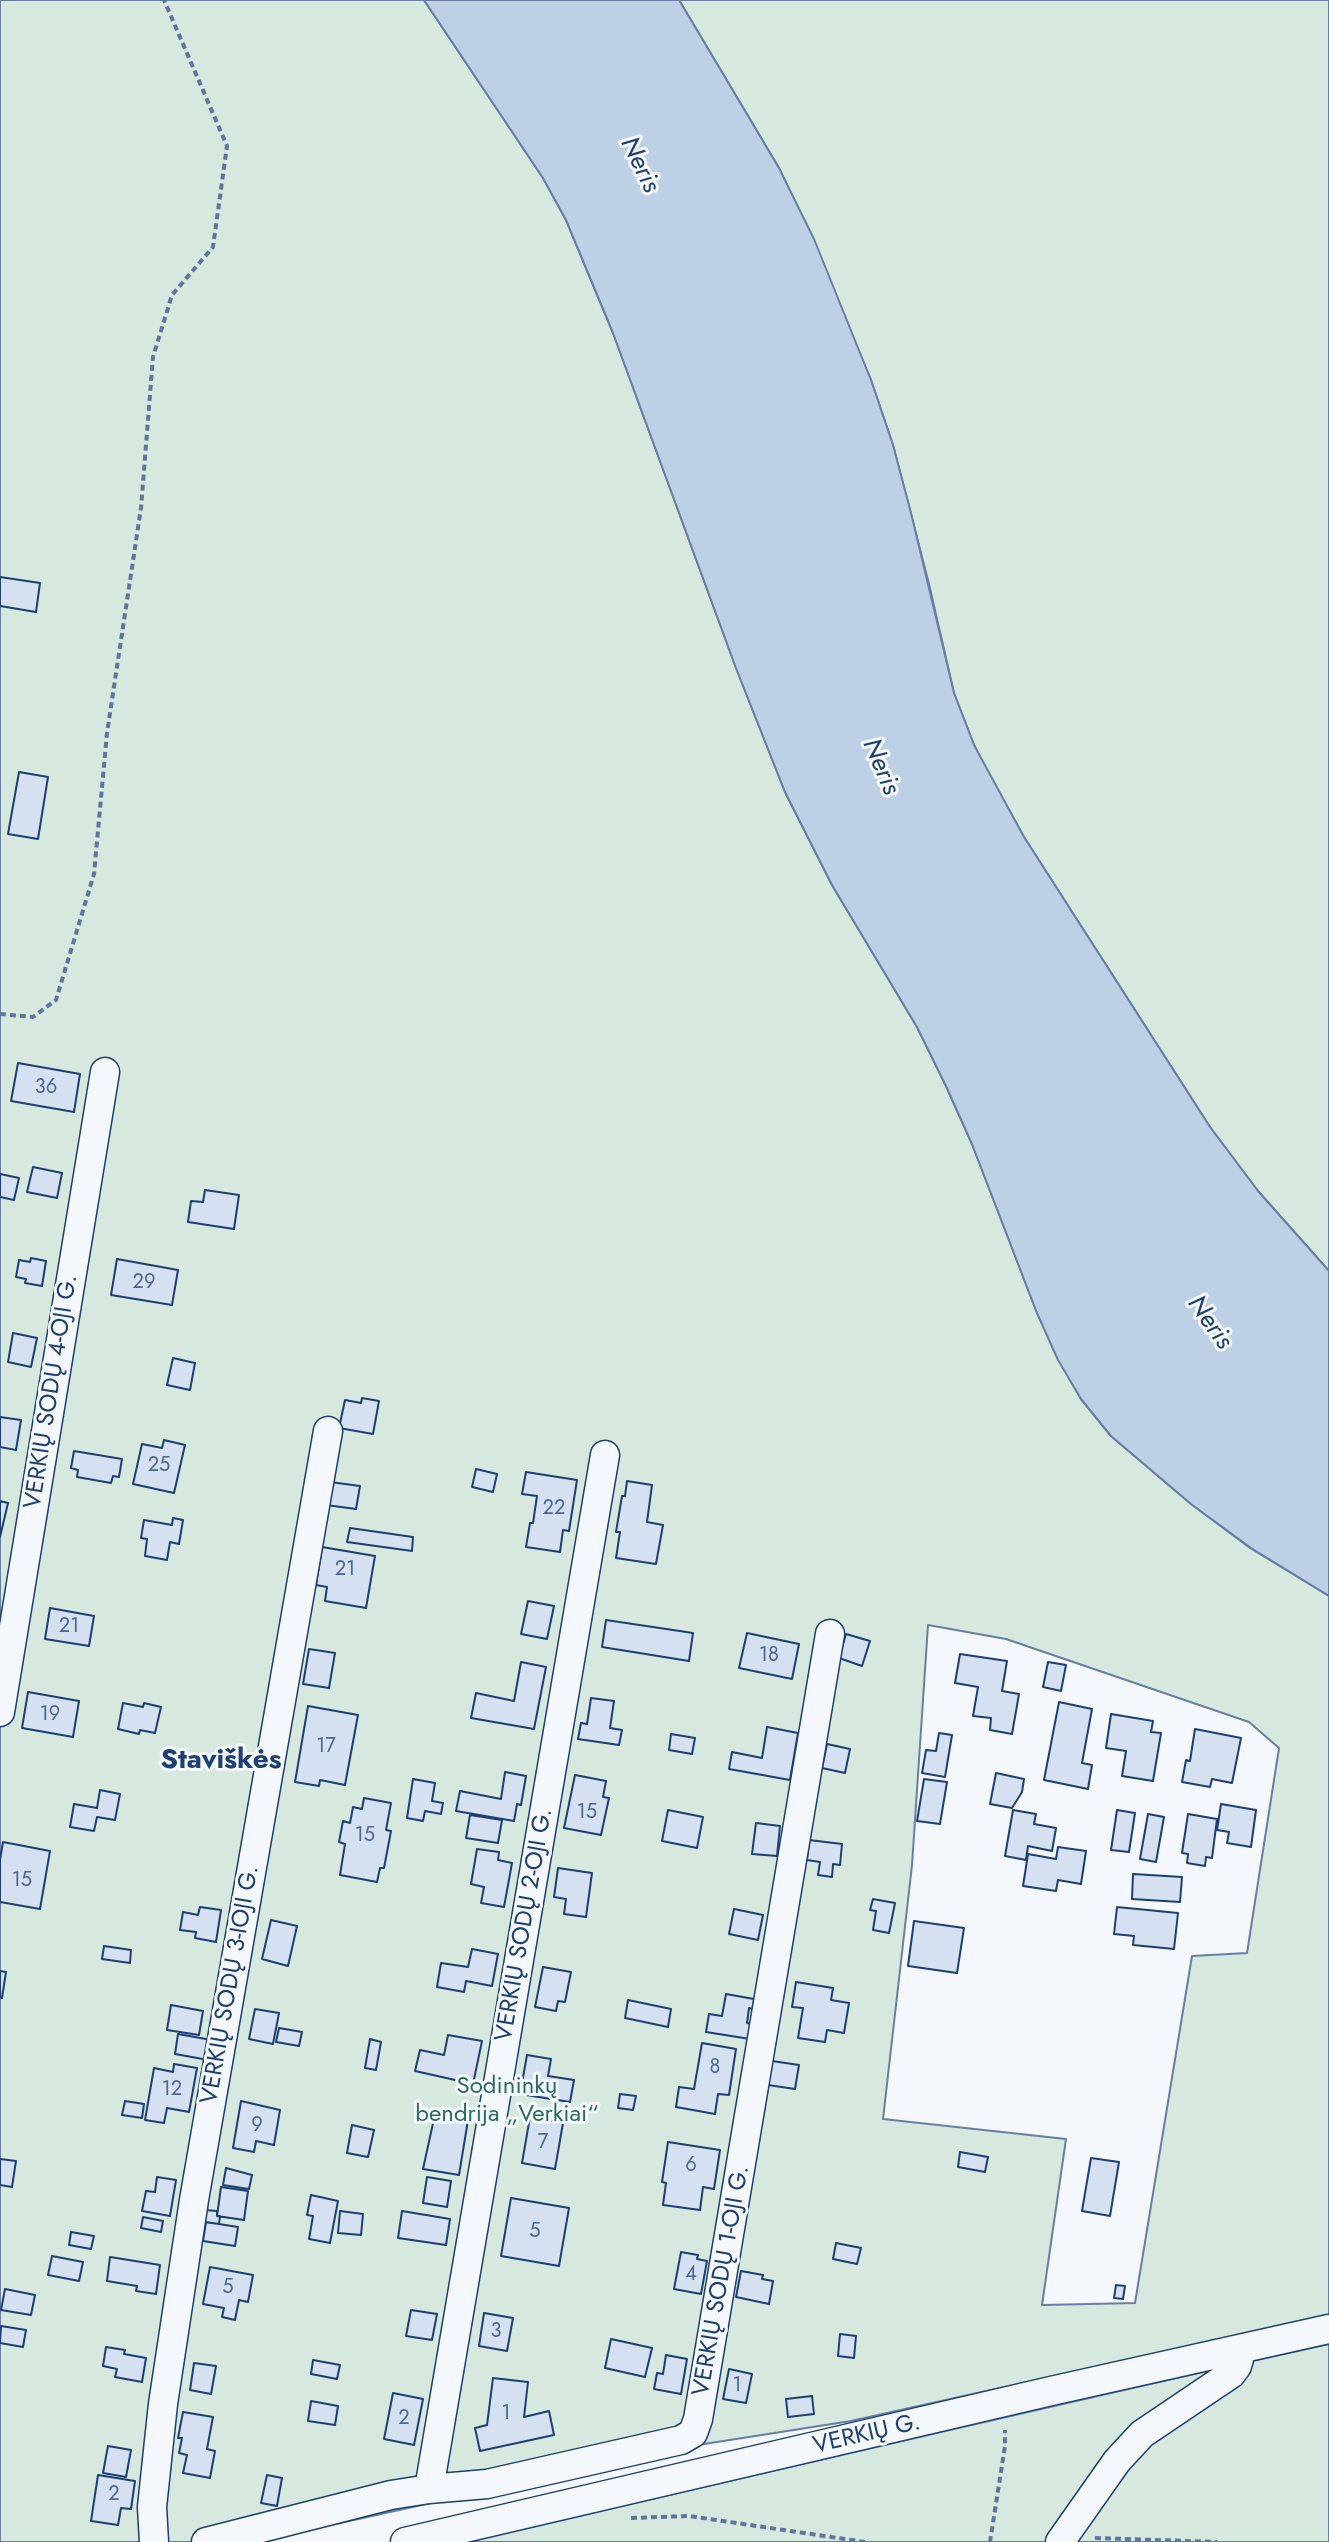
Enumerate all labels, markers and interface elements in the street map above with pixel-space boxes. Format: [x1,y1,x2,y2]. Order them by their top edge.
water label: Neris [612,132,666,198]
water label: Neris [854,734,906,800]
house number: 36 [35,1076,57,1100]
house number: 29 [133,1271,155,1295]
street label: VERKIŲ SODŲ 4-OJI G. [19,1273,85,1511]
water label: Neris [1180,1290,1238,1356]
house number: 25 [148,1454,170,1478]
house number: 22 [543,1497,565,1521]
house number: 21 [335,1558,355,1582]
house number: 21 [59,1615,79,1639]
house number: 18 [759,1644,779,1668]
house number: 19 [40,1703,60,1727]
house number: 17 [316,1735,336,1759]
district label: Staviškės [160,1744,282,1778]
house number: 15 [577,1801,597,1825]
street label: VERKIŲ SODŲ 2-OJI G. [490,1806,560,2044]
house number: 15 [355,1824,375,1848]
street label: VERKIŲ SODŲ 3-IOJI G. [196,1863,266,2107]
house number: 15 [12,1869,32,1893]
house number: 8 [710,2056,720,2080]
park label: Sodininkų bendrija „Verkiai“ [415,2073,599,2129]
house number: 12 [162,2078,182,2102]
house number: 9 [251,2114,263,2138]
house number: 7 [538,2131,548,2155]
house number: 6 [685,2154,697,2178]
street label: VERKIŲ SODŲ 1-OJI G. [688,2164,756,2398]
house number: 5 [529,2220,541,2244]
house number: 4 [685,2263,697,2287]
house number: 5 [222,2276,234,2300]
house number: 3 [491,2320,501,2344]
house number: 1 [733,2374,741,2398]
house number: 1 [502,2402,510,2426]
house number: 2 [398,2407,410,2431]
street label: VERKIŲ G. [811,2409,923,2461]
house number: 2 [108,2483,120,2507]

